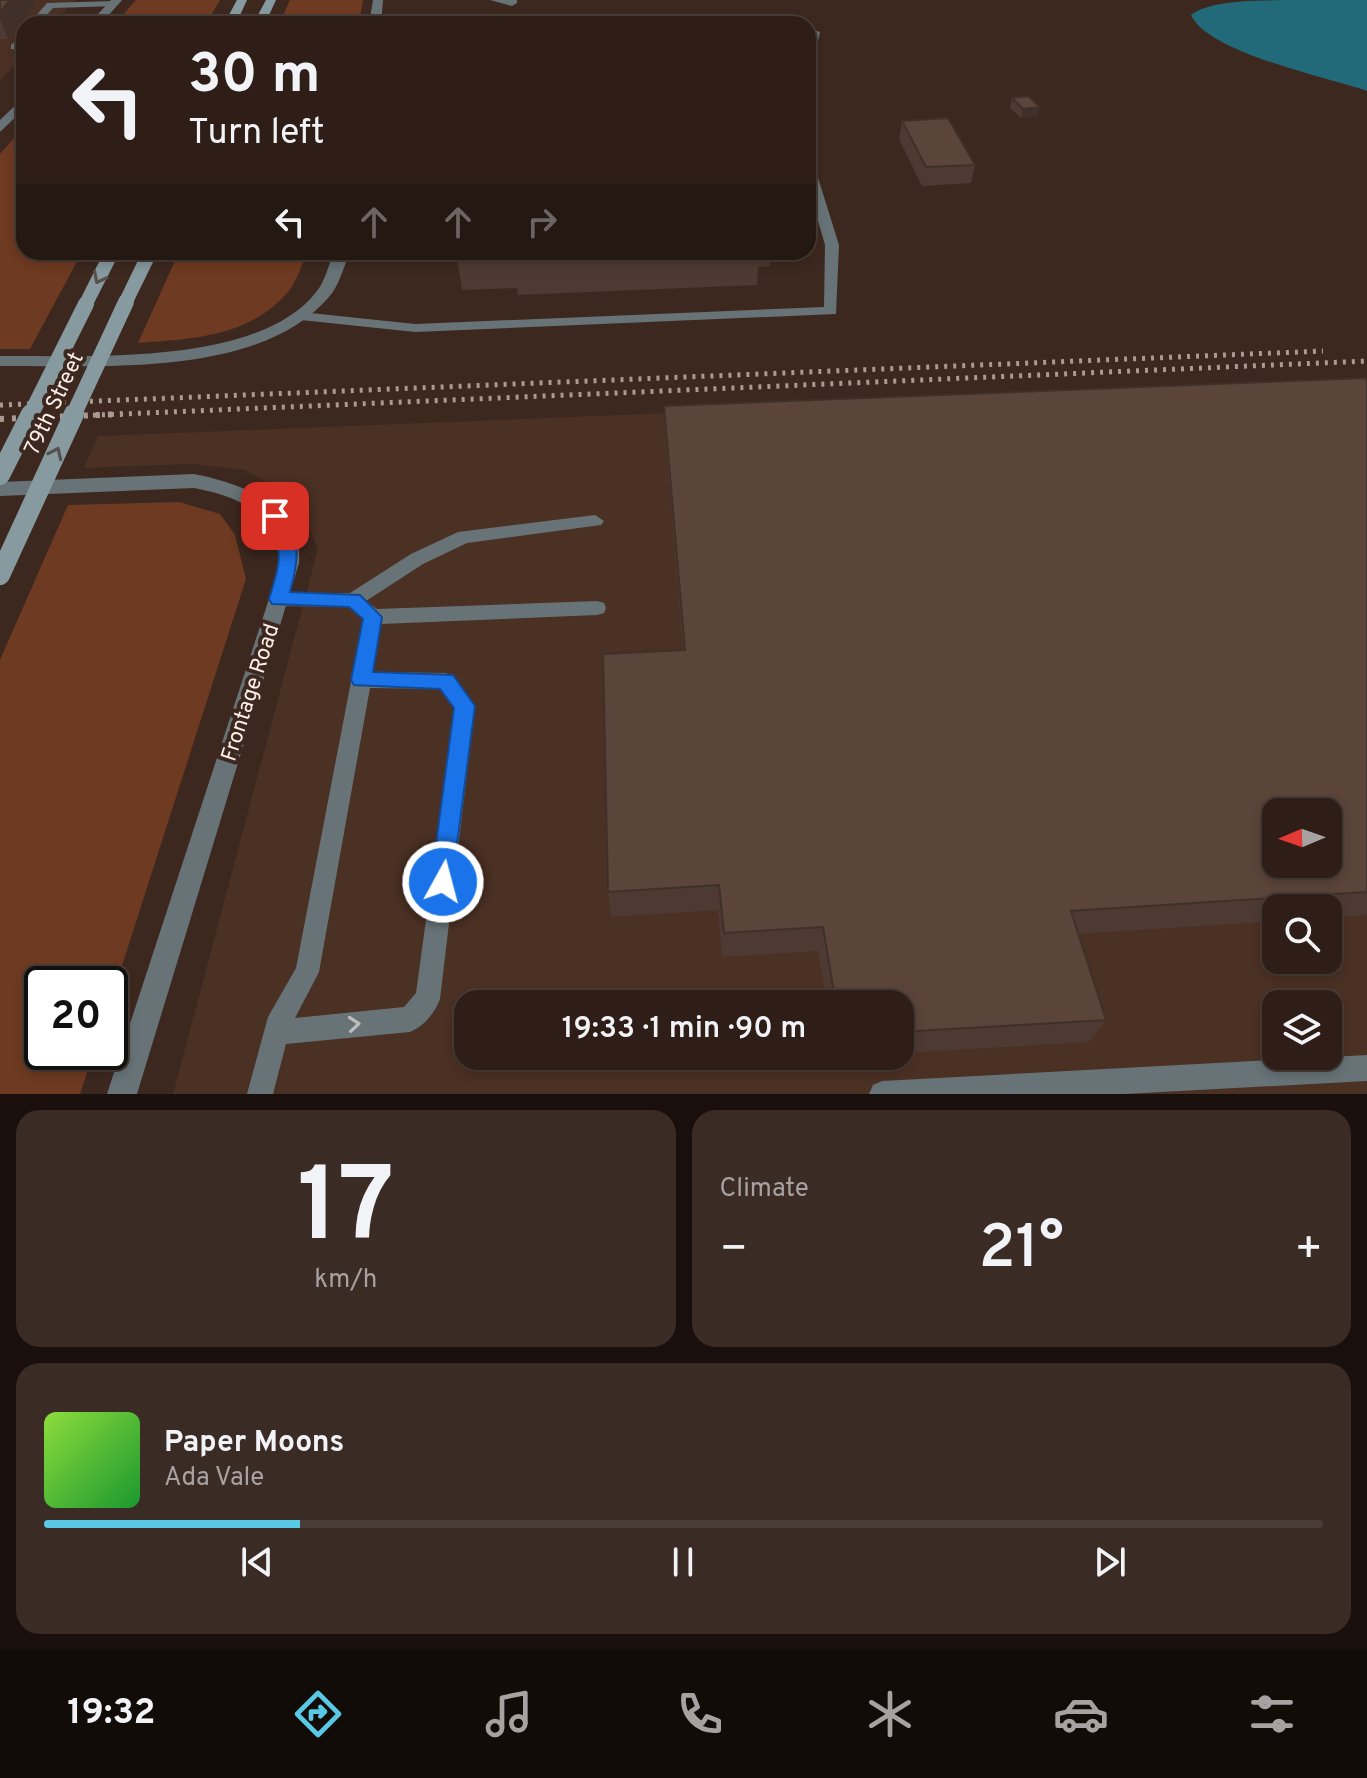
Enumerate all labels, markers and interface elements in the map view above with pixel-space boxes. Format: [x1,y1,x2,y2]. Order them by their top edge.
text: 30 m [188,42,321,112]
icon: left [56,48,160,152]
text: Turn left [188,111,325,157]
icon: left [268,200,312,244]
icon: ahead [352,200,396,244]
icon: ahead [436,200,480,244]
icon: right [520,200,564,244]
one-way arrow [94,269,109,284]
street label: 79th Street [20,348,91,460]
one-way arrow [46,447,62,462]
pin [241,482,309,550]
icon: arrive [253,494,297,538]
street label: Frontage Road [216,621,286,765]
north arrow [1262,798,1342,878]
map controls [1262,798,1342,1070]
position arrow [401,840,485,924]
button: search [1262,894,1342,974]
speed limit sign: 20 [24,966,128,1070]
button: layers [1262,990,1342,1070]
text: 19:33 · 1 min · 90 m [562,1011,806,1048]
one-way arrow [348,1016,361,1033]
text: 17 [297,1146,394,1278]
text: Climate [720,1173,809,1206]
text: 21° [979,1213,1064,1289]
text: − [720,1223,748,1279]
text: + [1295,1223,1323,1279]
text: km/h [314,1264,377,1297]
text: Paper Moons [164,1425,344,1462]
text: Ada Vale [164,1462,264,1495]
icon: previous [235,1540,279,1584]
icon: pause [661,1540,705,1584]
icon: next [1088,1540,1132,1584]
icon: directions [290,1686,346,1742]
icon: music [481,1686,537,1742]
icon: phone [672,1686,728,1742]
icon: climate [862,1686,918,1742]
icon: car [1053,1686,1109,1742]
icon: filters [1244,1686,1300,1742]
text: 19:32 [67,1691,156,1737]

